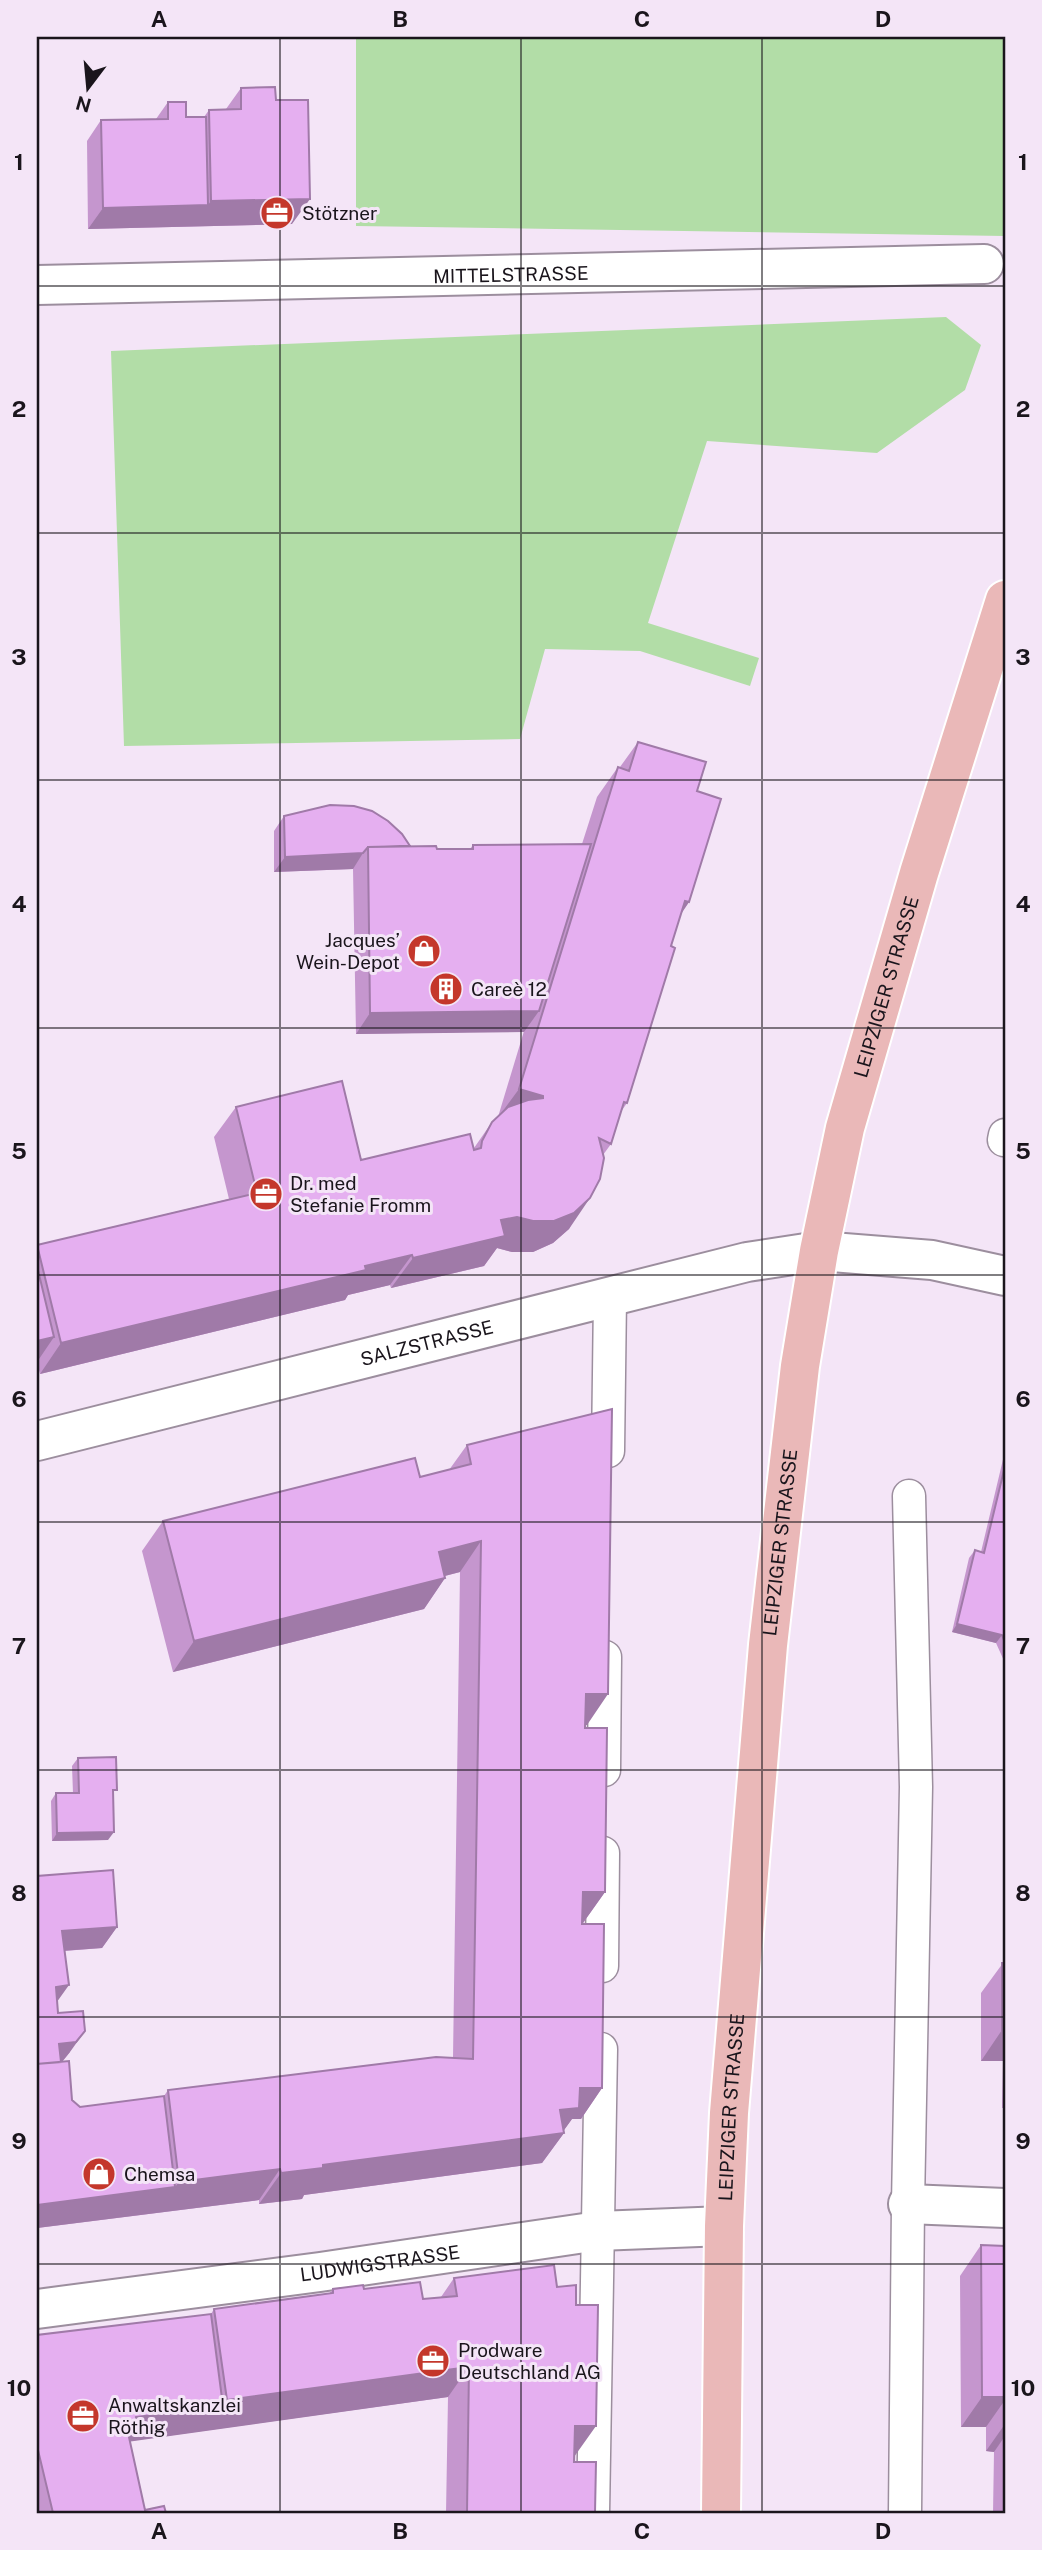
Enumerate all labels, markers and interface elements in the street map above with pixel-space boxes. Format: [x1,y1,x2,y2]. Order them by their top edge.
text: A [151,5,168,32]
text: B [392,5,408,32]
text: C [634,5,650,32]
text: D [875,5,891,32]
north arrow [52,52,122,122]
text: N [73,92,93,117]
text: 1 [14,148,24,175]
text: 1 [1018,148,1028,175]
office icon: Stötzner [258,194,296,232]
place label: Stötzner [302,202,377,224]
street label: MITTELSTRASSE [433,262,589,287]
text: 2 [12,395,26,422]
text: 2 [1016,395,1030,422]
text: 3 [11,643,27,670]
text: 3 [1015,643,1031,670]
text: 4 [11,890,27,917]
text: 4 [1015,890,1031,917]
street label: LEIPZIGER STRASSE [849,893,923,1080]
place label: Jacques’ Wein-Depot [296,929,400,973]
shop icon: Jacques’ Wein-Depot [405,932,443,970]
building icon: Careè 12 [427,970,465,1008]
place label: Careè 12 [471,978,547,1000]
text: 5 [11,1137,27,1164]
text: 5 [1015,1137,1031,1164]
place label: Dr. med Stefanie Fromm [290,1172,431,1216]
office icon: Dr. med Stefanie Fromm [247,1175,285,1213]
street label: SALZSTRASSE [358,1315,495,1370]
text: 6 [11,1385,27,1412]
text: 6 [1015,1385,1031,1412]
street label: LEIPZIGER STRASSE [758,1448,801,1637]
text: 7 [12,1632,26,1659]
text: 7 [1016,1632,1030,1659]
text: 8 [11,1879,27,1906]
text: 8 [1015,1879,1031,1906]
street label: LEIPZIGER STRASSE [714,2012,748,2202]
text: 9 [11,2127,27,2154]
text: 9 [1015,2127,1031,2154]
shop icon: Chemsa [80,2155,118,2193]
place label: Chemsa [124,2163,195,2185]
street label: LUDWIGSTRASSE [299,2241,461,2285]
place label: Prodware Deutschland AG [458,2339,601,2383]
office icon: Prodware Deutschland AG [414,2342,452,2380]
text: 10 [7,2374,31,2401]
text: 10 [1011,2374,1035,2401]
place label: Anwaltskanzlei Röthig [108,2394,241,2438]
office icon: Anwaltskanzlei Röthig [64,2397,102,2435]
text: A [151,2517,168,2544]
text: B [392,2517,408,2544]
text: C [634,2517,650,2544]
text: D [875,2517,891,2544]

